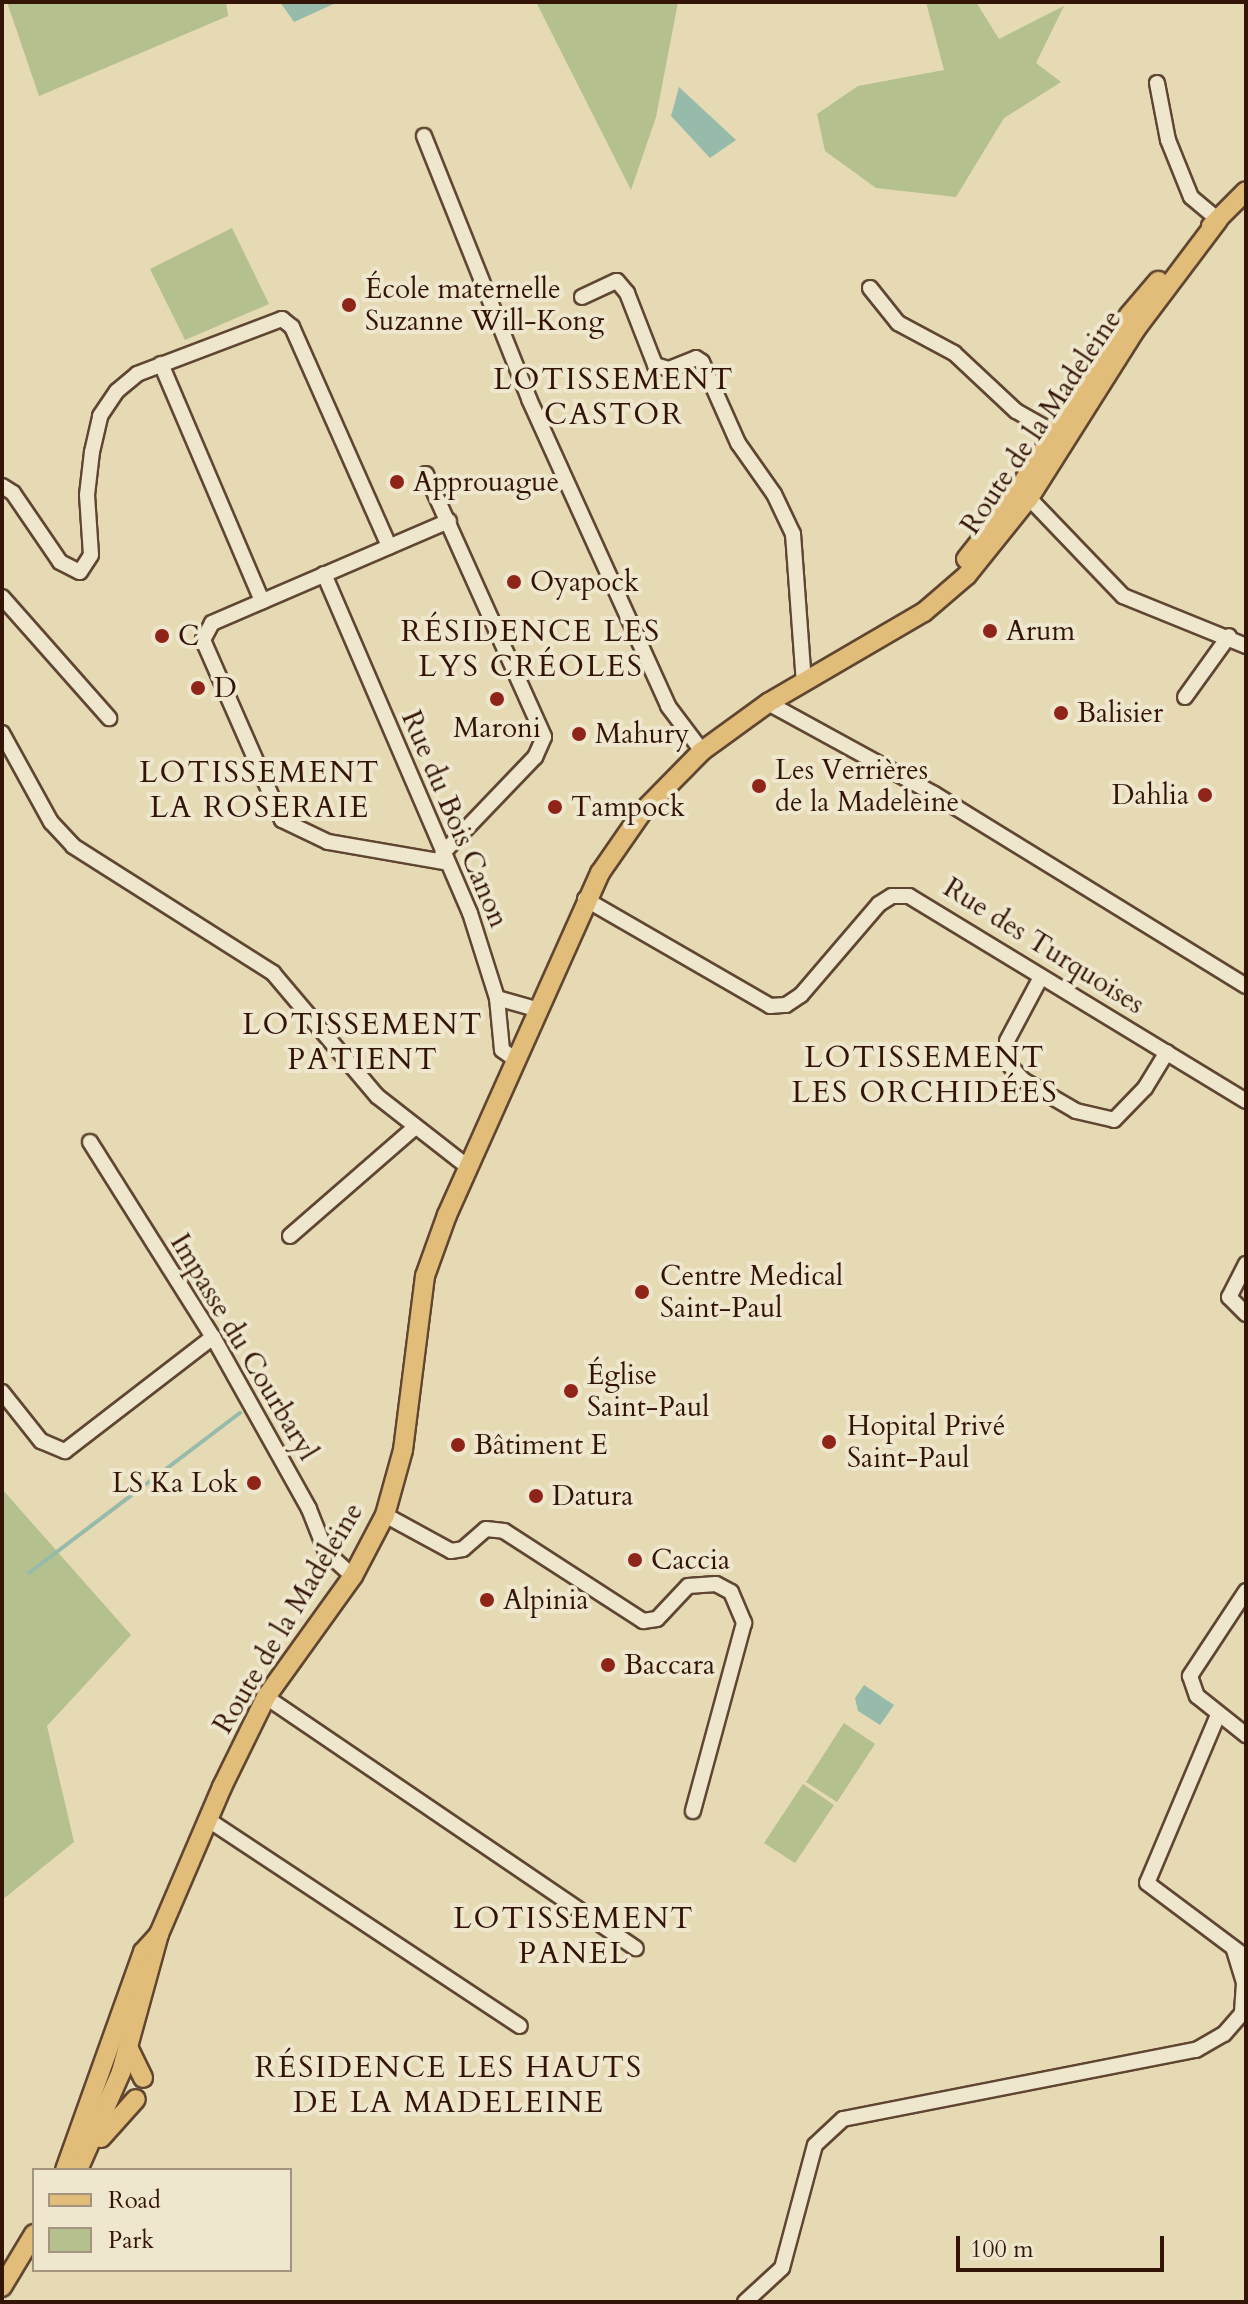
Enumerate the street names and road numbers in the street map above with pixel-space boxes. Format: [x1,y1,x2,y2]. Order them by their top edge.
street label: Route de la Madeleine [953,303,1129,541]
street label: Rue du Bois Canon [394,706,516,932]
street label: Rue des Turquoises [937,871,1151,1021]
street label: Impasse du Courbaryl [163,1228,325,1466]
street label: Route de la Madeleine [206,1497,370,1739]

